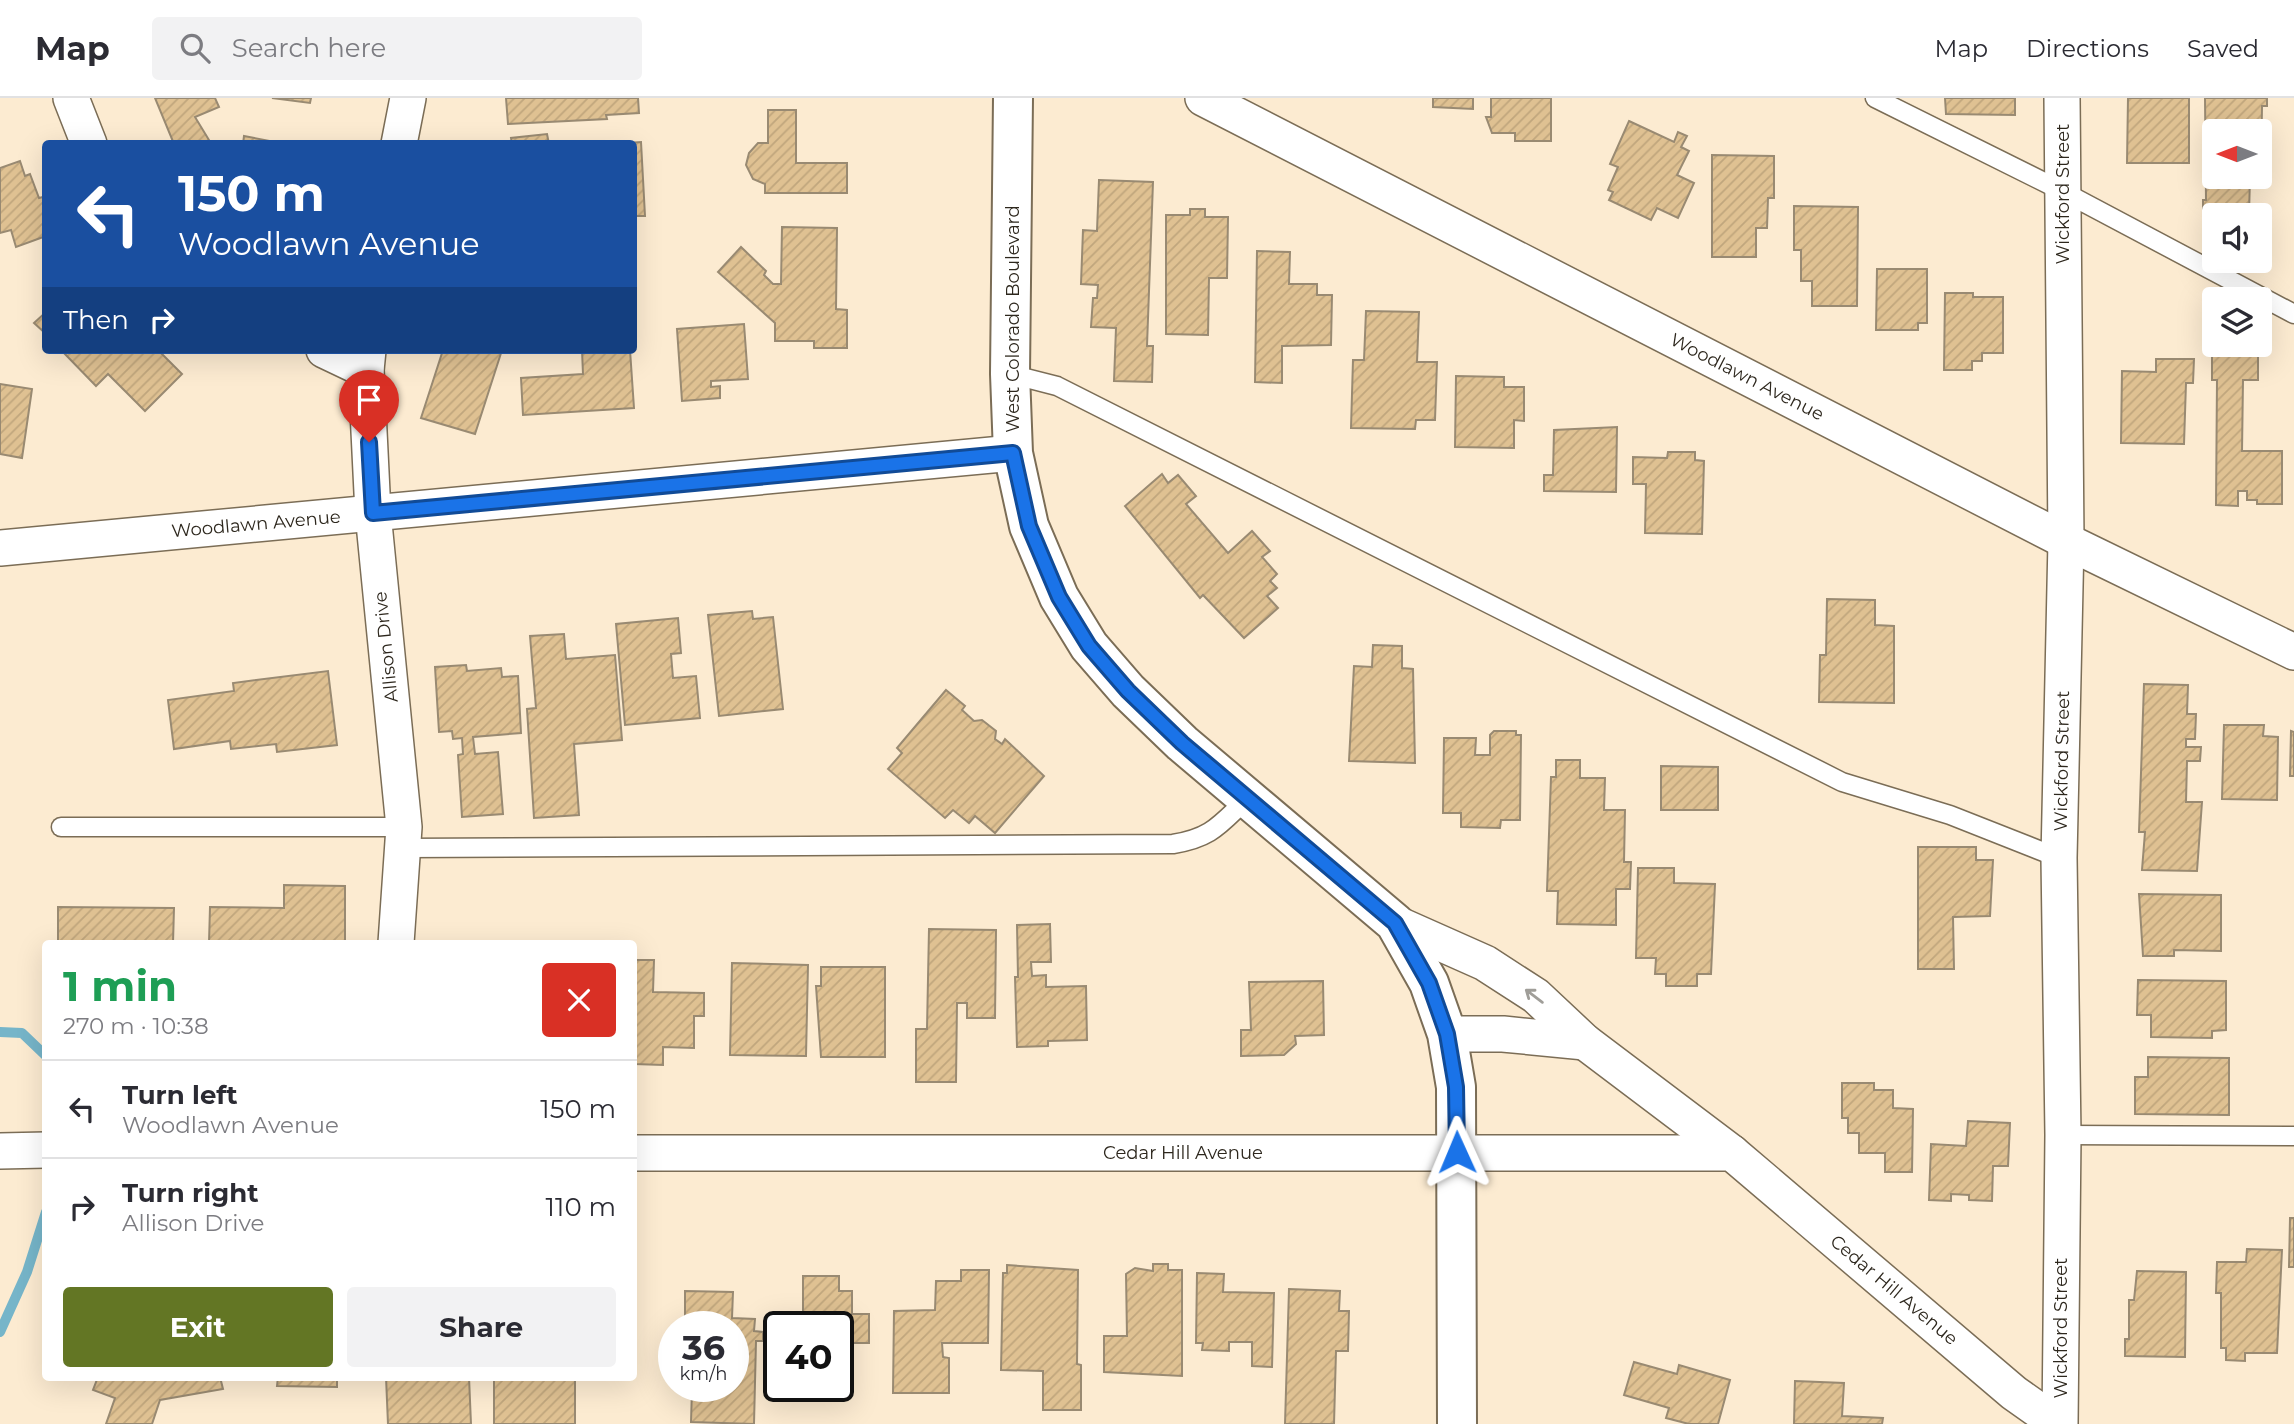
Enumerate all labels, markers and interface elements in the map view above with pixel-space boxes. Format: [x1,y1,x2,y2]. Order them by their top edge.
search box [152,17,642,80]
text: Map [35,28,110,68]
icon: search [176,29,214,67]
text: Search here [232,32,386,64]
text: Map [1935,34,1988,63]
text: Directions [2026,34,2149,63]
text: Saved [2187,34,2259,63]
north arrow [2202,119,2272,189]
map controls [2202,119,2272,357]
street label: Wickford Street [2052,124,2074,264]
text: 150 m [178,164,325,223]
icon: left [63,168,154,259]
button: sound [2202,203,2272,273]
street label: West Colorado Boulevard [1002,205,1024,433]
text: Woodlawn Avenue [178,224,480,263]
button: layers [2202,287,2272,357]
icon: right [143,301,181,339]
text: Then [63,304,129,336]
street label: Woodlawn Avenue [1666,329,1828,425]
pin [339,370,399,442]
icon: arrive [350,381,388,419]
street label: Woodlawn Avenue [171,506,342,542]
street label: Allison Drive [369,590,403,704]
street label: Wickford Street [2050,690,2074,832]
text: 1 min [63,960,177,1012]
button: close [542,963,616,1037]
one-way arrow [1525,989,1544,1003]
text: 270 m · 10:38 [63,1012,209,1040]
text: Turn left [122,1079,238,1111]
icon: left [63,1090,101,1128]
text: 150 m [540,1093,616,1125]
text: Woodlawn Avenue [122,1111,339,1139]
position arrow [1420,1115,1494,1189]
street label: Cedar Hill Avenue [1103,1142,1263,1164]
text: Turn right [122,1177,258,1209]
icon: right [63,1188,101,1226]
text: 110 m [546,1191,616,1223]
text: Allison Drive [122,1209,265,1237]
street label: Cedar Hill Avenue [1826,1230,1962,1350]
street label: Wickford Street [2050,1258,2072,1398]
button: Exit [63,1287,333,1367]
button: Share [347,1287,616,1367]
speed limit sign: 40 [763,1311,854,1402]
text: 36 [682,1326,725,1369]
text: km/h [679,1363,728,1385]

